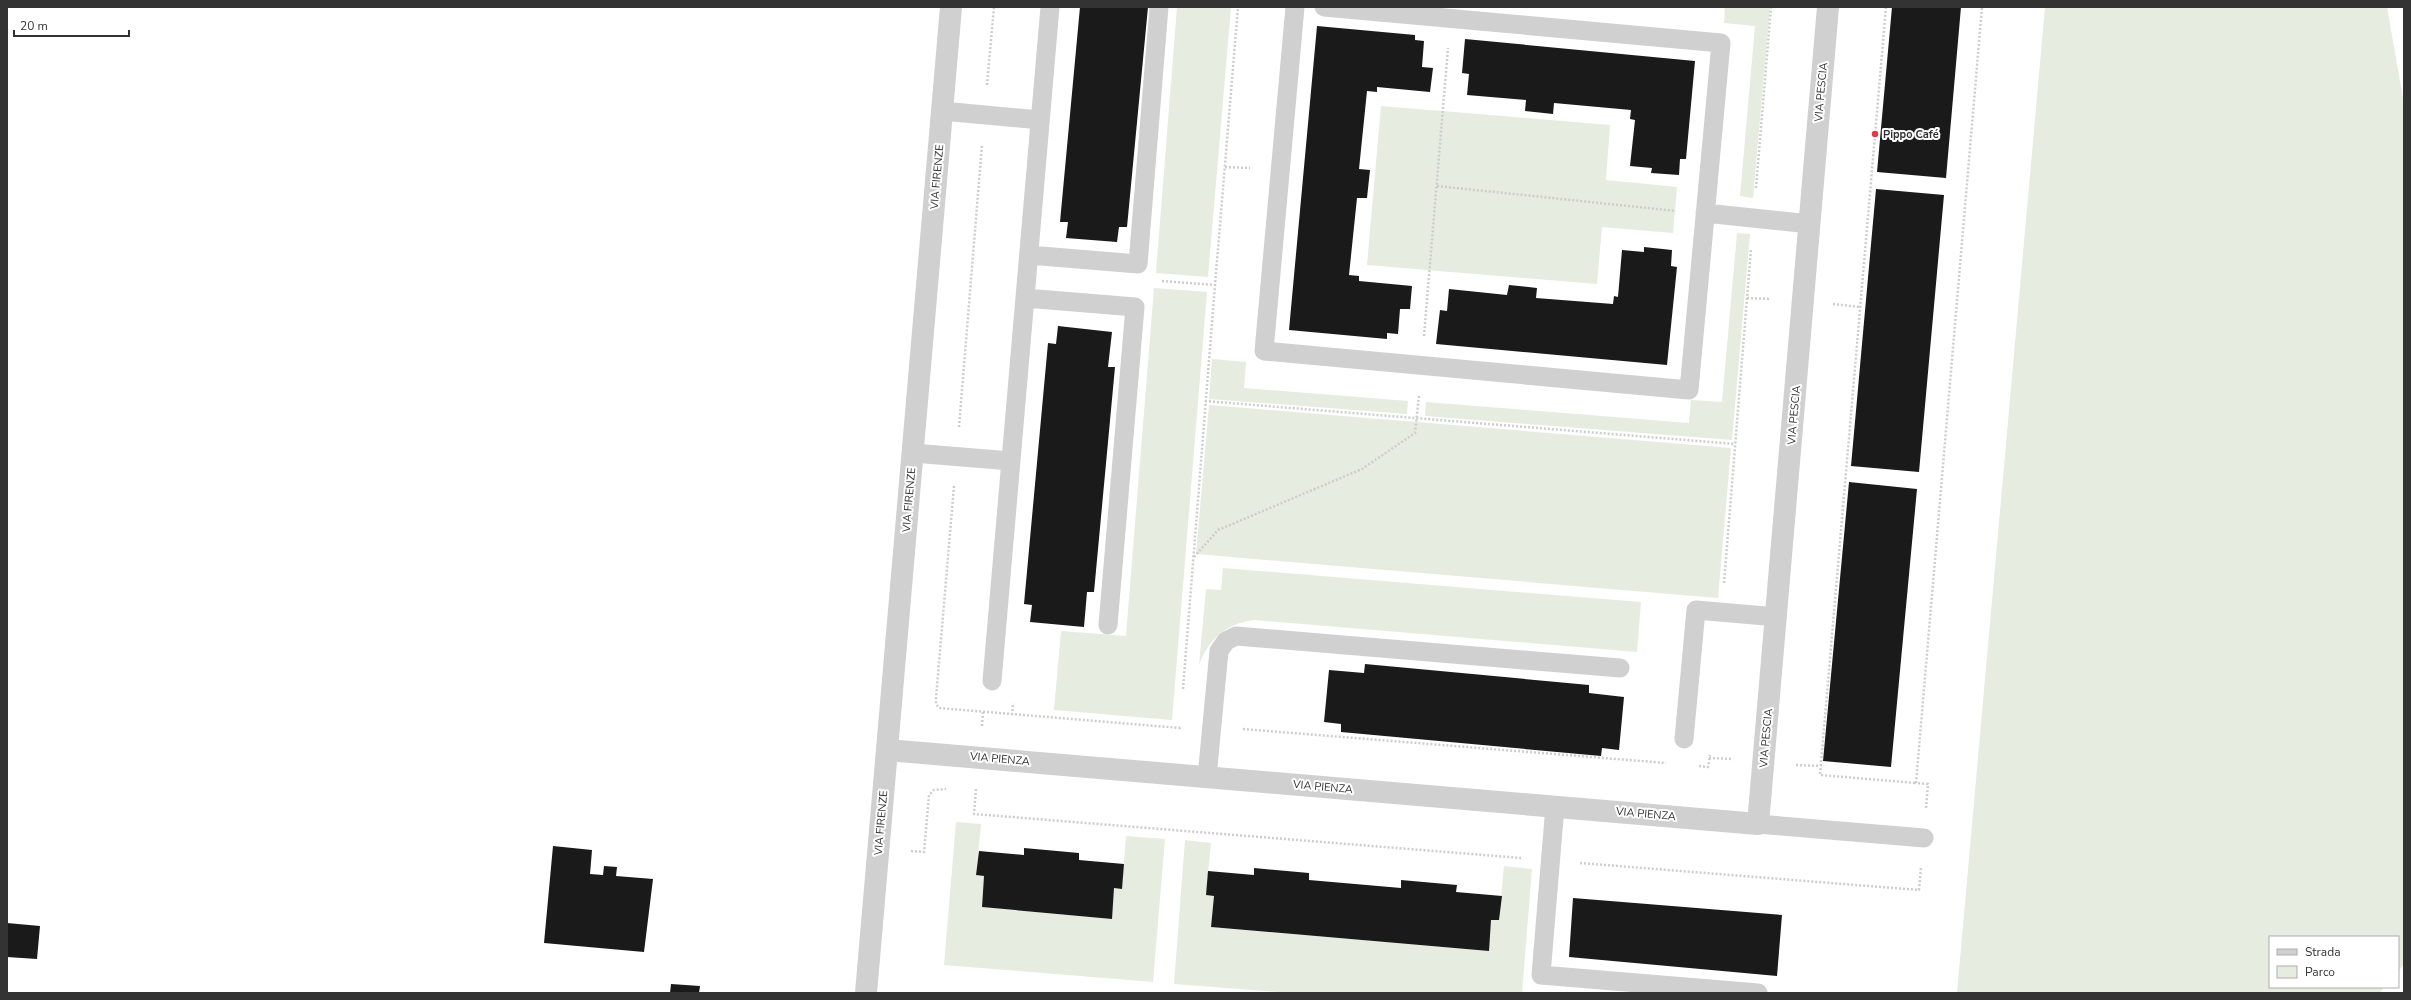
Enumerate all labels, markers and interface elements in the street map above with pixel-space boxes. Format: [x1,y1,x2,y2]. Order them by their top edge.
scale bar [14,12,129,38]
text: 20 m [20,18,48,34]
street label: VIA PESCIA [1811,62,1831,123]
place label: Pippo Café [1883,127,1939,142]
marker: Pippo Café [1870,129,1880,139]
street label: VIA FIRENZE [927,144,947,211]
street label: VIA PESCIA [1784,385,1804,446]
street label: VIA FIRENZE [899,467,919,534]
street label: VIA PESCIA [1756,708,1776,769]
street label: VIA PIENZA [968,749,1031,769]
street label: VIA PIENZA [1291,777,1354,797]
street label: VIA FIRENZE [871,790,891,857]
street label: VIA PIENZA [1614,804,1677,824]
legend [2269,936,2399,988]
text: Strada [2305,944,2341,960]
text: Parco [2305,964,2335,980]

